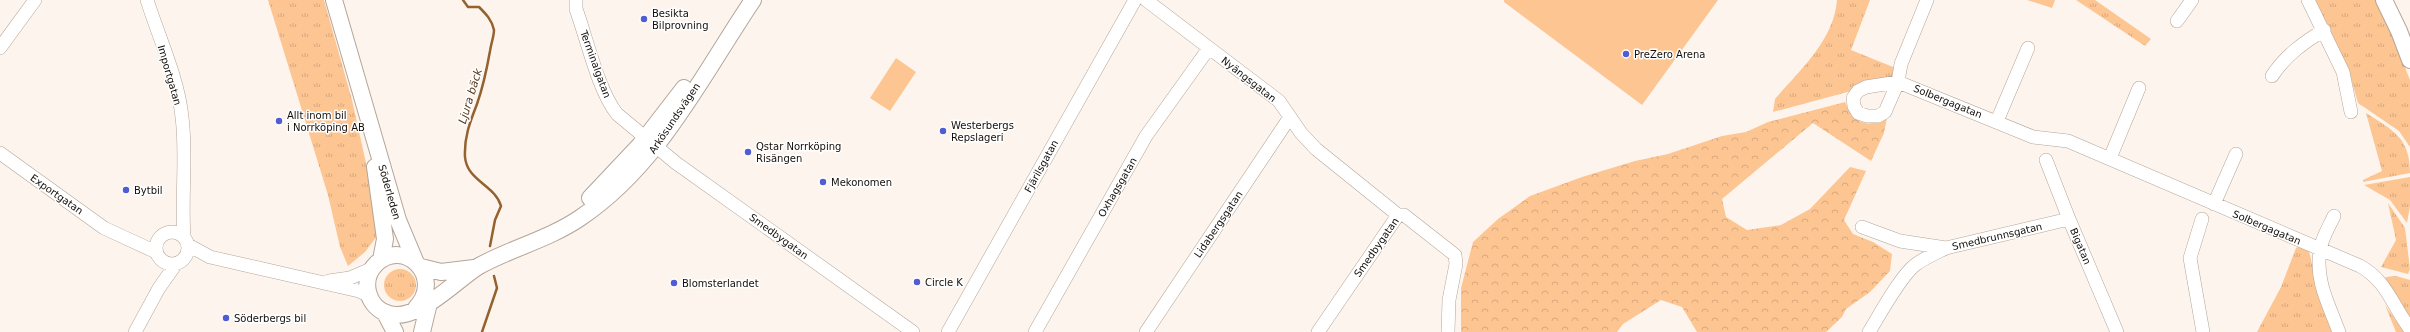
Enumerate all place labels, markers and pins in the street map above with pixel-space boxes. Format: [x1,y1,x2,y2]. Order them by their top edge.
place label: Besikta Bilprovning [652,8,709,31]
marker: Besikta Bilprovning [639,14,649,24]
marker: PreZero Arena [1621,49,1631,59]
place label: PreZero Arena [1634,49,1705,60]
place label: Allt inom bil i Norrköping AB [287,110,365,133]
marker: Allt inom bil i Norrköping AB [274,116,284,126]
place label: Westerbergs Repslageri [951,120,1014,143]
marker: Westerbergs Repslageri [938,126,948,136]
place label: Qstar Norrköping Risängen [756,141,841,164]
marker: Qstar Norrköping Risängen [743,147,753,157]
marker: Mekonomen [818,177,828,187]
place label: Mekonomen [831,177,892,188]
marker: Bytbil [121,185,131,195]
place label: Bytbil [134,185,163,196]
marker: Circle K [912,277,922,287]
place label: Circle K [925,277,963,288]
marker: Blomsterlandet [669,278,679,288]
place label: Blomsterlandet [682,278,759,289]
marker: Söderbergs bil [221,313,231,323]
place label: Söderbergs bil [234,313,306,324]

